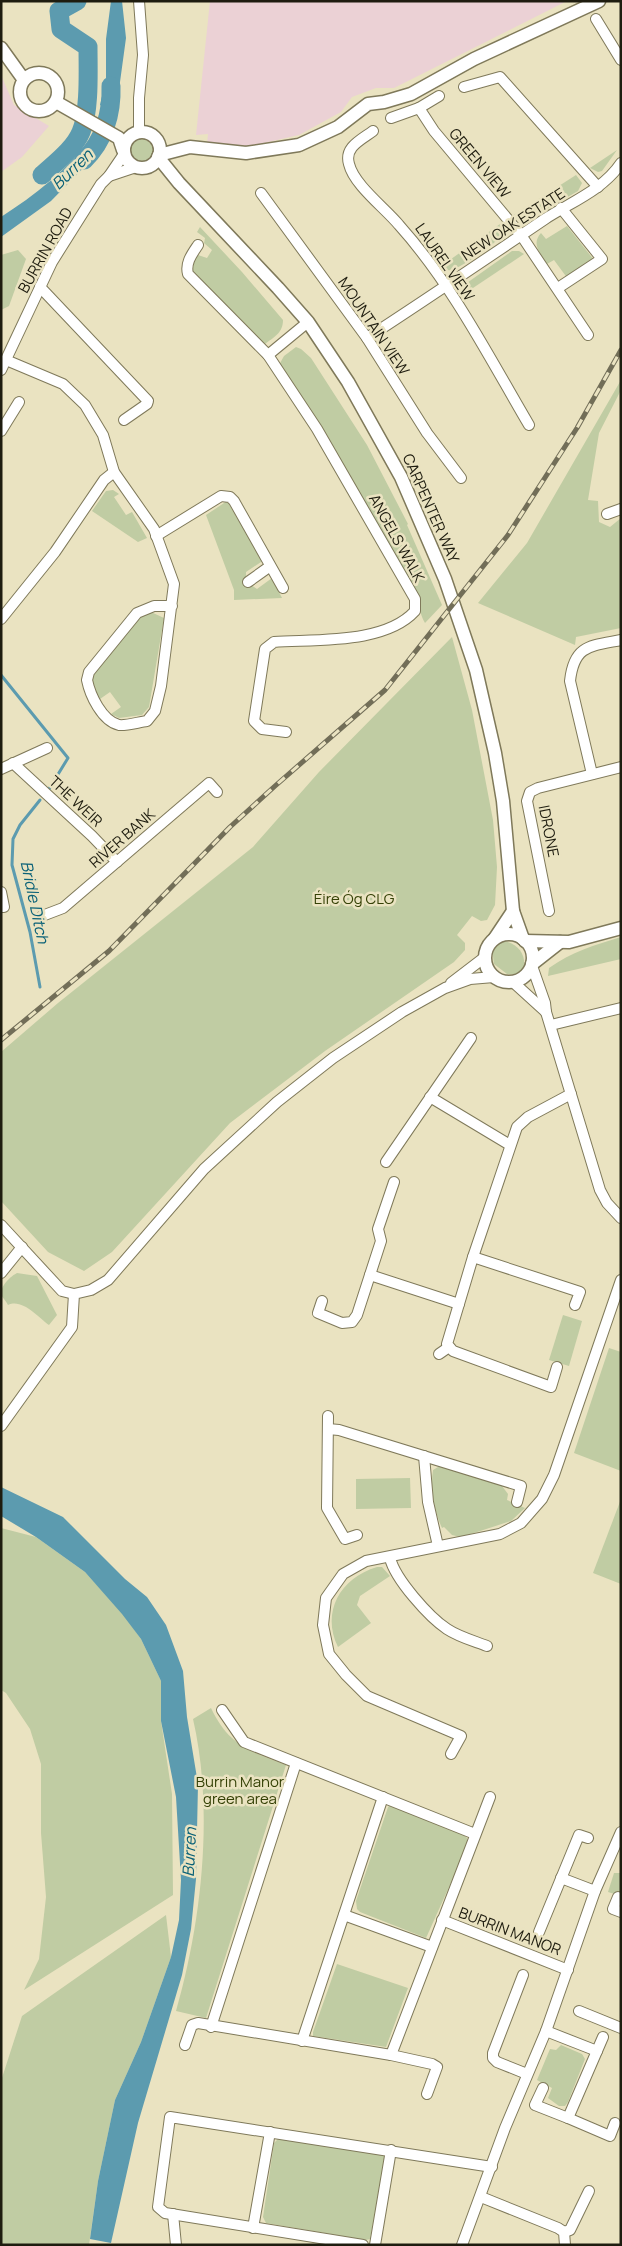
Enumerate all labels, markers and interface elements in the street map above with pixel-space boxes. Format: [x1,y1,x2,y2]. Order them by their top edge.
street label: GREEN VIEW [444,123,516,203]
water label: Burren [47,144,98,194]
street label: NEW OAK ESTATE [457,183,569,265]
street label: BURRIN ROAD [13,203,77,297]
street label: LAUREL VIEW [410,219,480,305]
street label: MOUNTAIN VIEW [333,273,415,379]
street label: CARPENTER WAY [398,450,465,566]
street label: ANGELS WALK [364,490,430,586]
street label: THE WEIR [45,771,107,831]
street label: RIVER BANK [85,803,159,872]
street label: IDRONE [534,803,564,859]
water label: Bridle Ditch [16,859,55,946]
park label: Éire Óg CLG [314,888,395,909]
park label: Burrin Manor green area [196,1771,285,1809]
water label: Burren [177,1826,201,1877]
street label: BURRIN MANOR [456,1902,564,1960]

